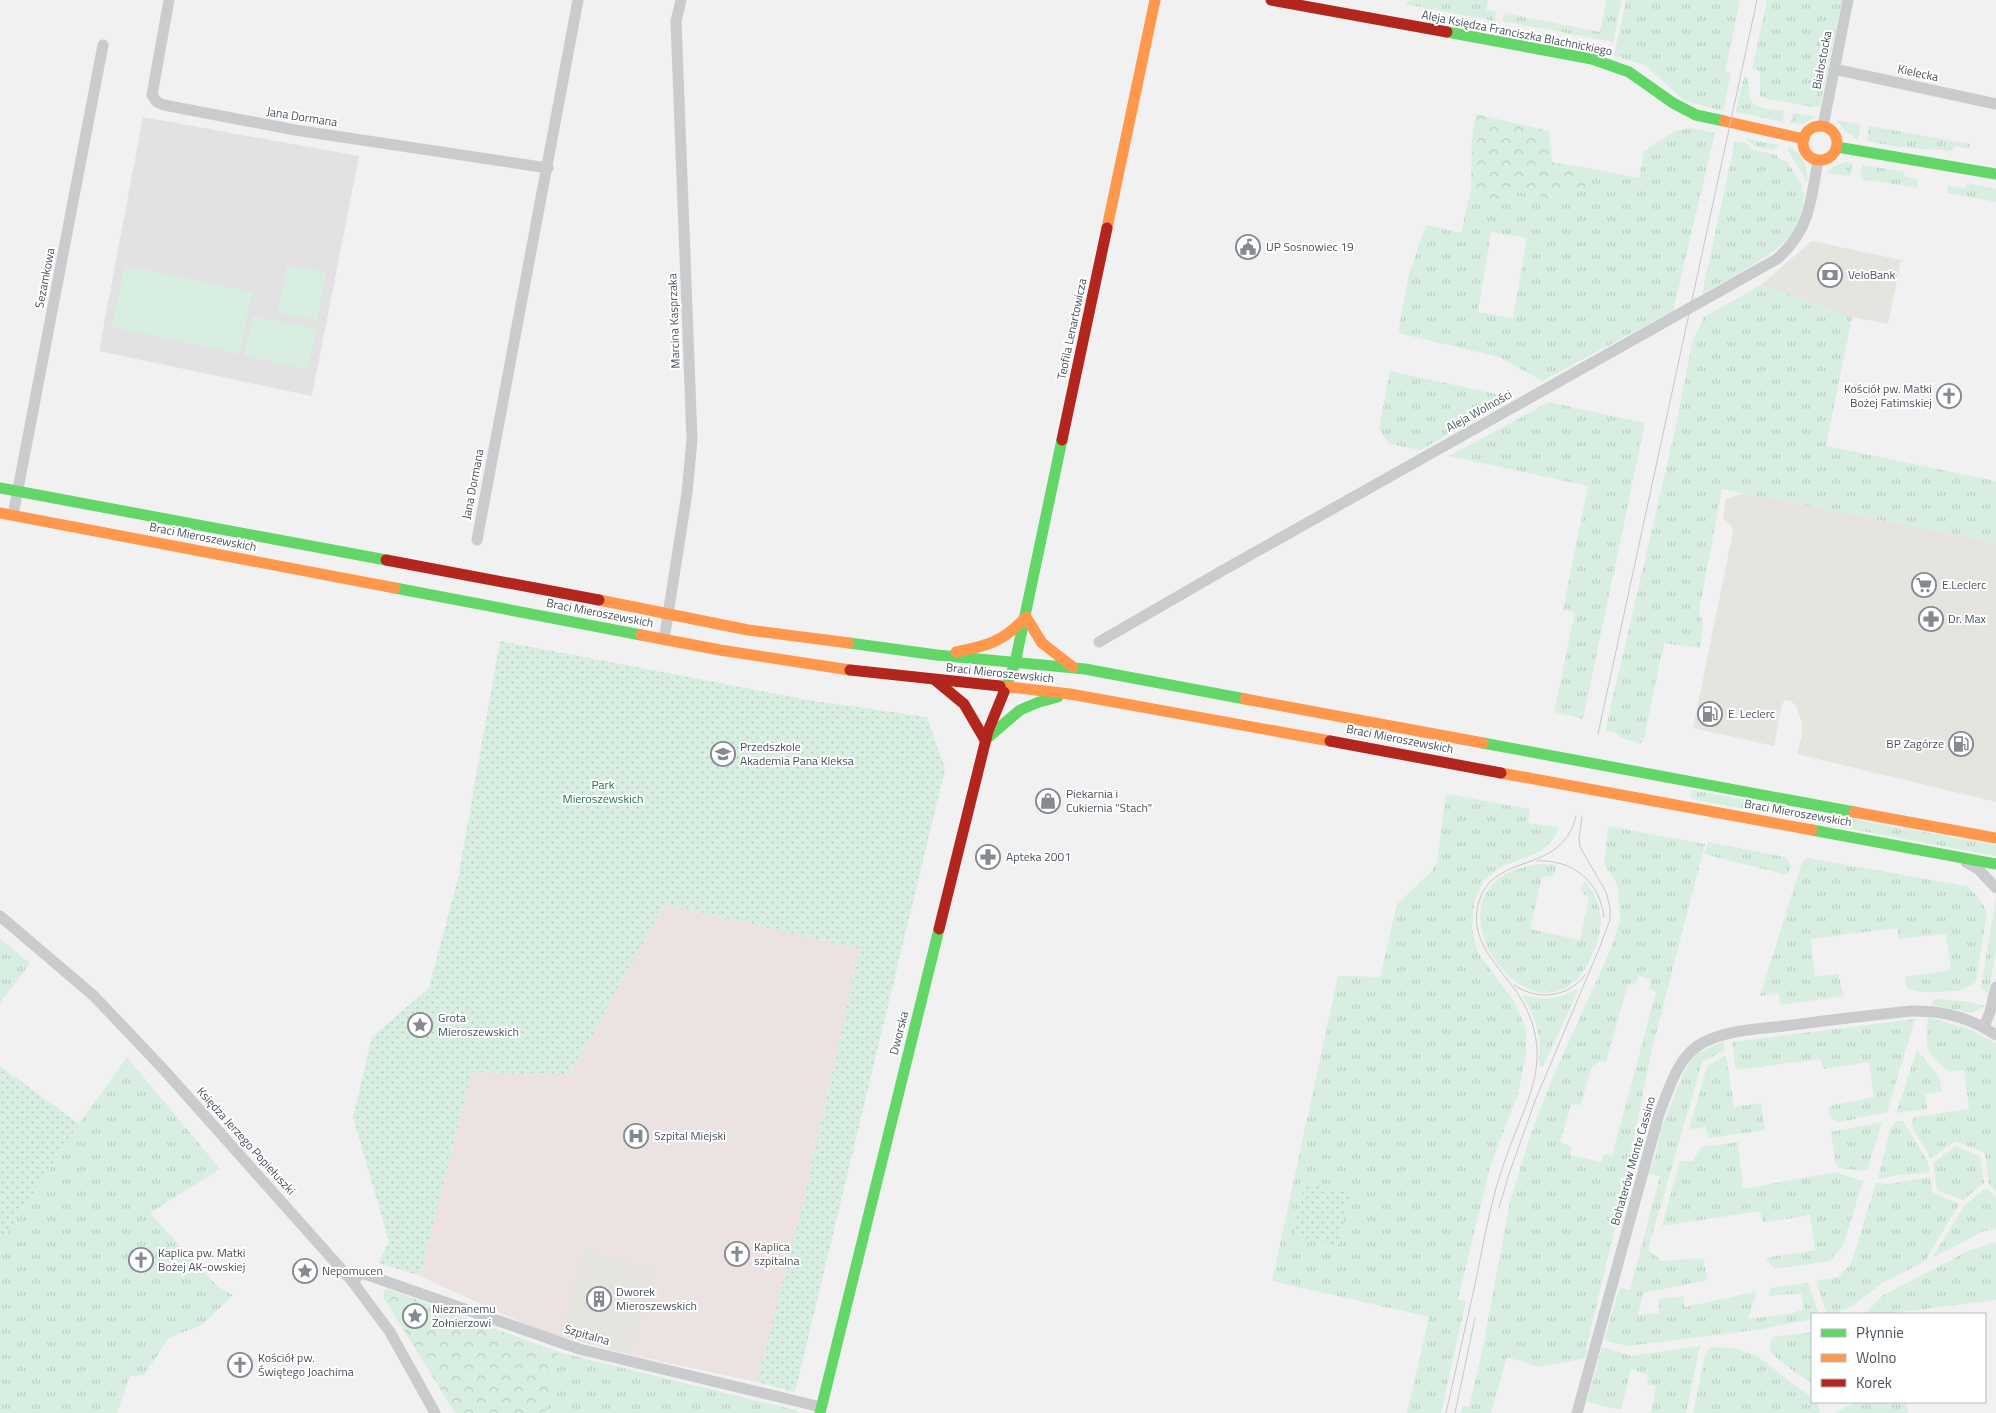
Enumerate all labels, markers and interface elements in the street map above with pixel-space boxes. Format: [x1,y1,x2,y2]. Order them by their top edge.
street label: Aleja Księdza Franciszka Blachnickiego [1420,5,1614,60]
street label: Białostocka [1807,29,1836,91]
street label: Kielecka [1896,59,1940,86]
street label: Jana Dormana [265,102,339,131]
public building icon: UP Sosnowiec 19 [1235,234,1261,260]
place label: UP Sosnowiec 19 [1266,237,1354,256]
street label: Sezamkowa [29,246,60,310]
bank icon: VeloBank [1817,262,1843,288]
place label: VeloBank [1848,265,1896,284]
street label: Marcina Kasprzaka [662,273,685,369]
street label: Teofila Lenartowicza [1052,277,1092,381]
place label: Kościół pw. Matki Bożej Fatimskiej [1844,379,1932,412]
church icon: Kościół pw. Matki Bożej Fatimskiej [1936,383,1962,409]
street label: Aleja Wolności [1442,385,1515,437]
street label: Jana Dormana [456,447,489,521]
street label: Braci Mieroszewskich [148,517,258,556]
supermarket icon: E.Leclerc [1911,572,1937,598]
place label: E.Leclerc [1942,575,1986,594]
street label: Braci Mieroszewskich [545,593,655,632]
pharmacy icon: Dr. Max [1918,606,1944,632]
place label: Dr. Max [1948,609,1987,628]
street label: Braci Mieroszewskich [945,657,1055,688]
fuel station icon: E. Leclerc [1697,701,1723,727]
place label: E. Leclerc [1728,704,1775,723]
street label: Braci Mieroszewskich [1345,719,1455,758]
fuel station icon: BP Zagórze [1948,731,1974,757]
place label: BP Zagórze [1886,734,1944,753]
place label: Przedszkole Akademia Pana Kleksa [740,737,854,770]
school or university icon: Przedszkole Akademia Pana Kleksa [710,741,736,767]
park label: Park Mieroszewskich [563,775,643,808]
place label: Piekarnia i Cukiernia "Stach" [1066,784,1152,817]
shop icon: Piekarnia i Cukiernia "Stach" [1035,788,1061,814]
street label: Braci Mieroszewskich [1743,794,1853,831]
pharmacy icon: Apteka 2001 [975,844,1001,870]
place label: Apteka 2001 [1006,847,1071,866]
place label: Grota Mieroszewskich [438,1008,519,1041]
street label: Dworska [884,1009,913,1057]
place icon: Grota Mieroszewskich [407,1012,433,1038]
street label: Księdza Jerzego Popiełuszki [193,1082,300,1199]
street label: Bohaterów Monte Cassino [1605,1094,1660,1228]
hospital icon: Szpital Miejski [623,1123,649,1149]
place label: Szpital Miejski [654,1126,726,1145]
place label: Kaplica szpitalna [754,1237,799,1270]
church icon: Kaplica szpitalna [724,1241,750,1267]
place label: Kaplica pw. Matki Bożej AK-owskiej [158,1243,245,1276]
church icon: Kaplica pw. Matki Bożej AK-owskiej [128,1247,154,1273]
place icon: Nepomucen [292,1258,318,1284]
place label: Nepomucen [322,1261,383,1280]
place label: Dworek Mieroszewskich [616,1282,697,1315]
building icon: Dworek Mieroszewskich [586,1286,612,1312]
place label: Nieznanemu Żołnierzowi [432,1299,496,1332]
place icon: Nieznanemu Żołnierzowi [402,1303,428,1329]
legend [1811,1313,1986,1403]
street label: Szpitalna [562,1319,612,1350]
text: Płynnie [1856,1321,1904,1344]
text: Wolno [1856,1346,1896,1369]
place label: Kościół pw. Świętego Joachima [258,1348,354,1381]
church icon: Kościół pw. Świętego Joachima [227,1352,253,1378]
text: Korek [1856,1371,1892,1394]

